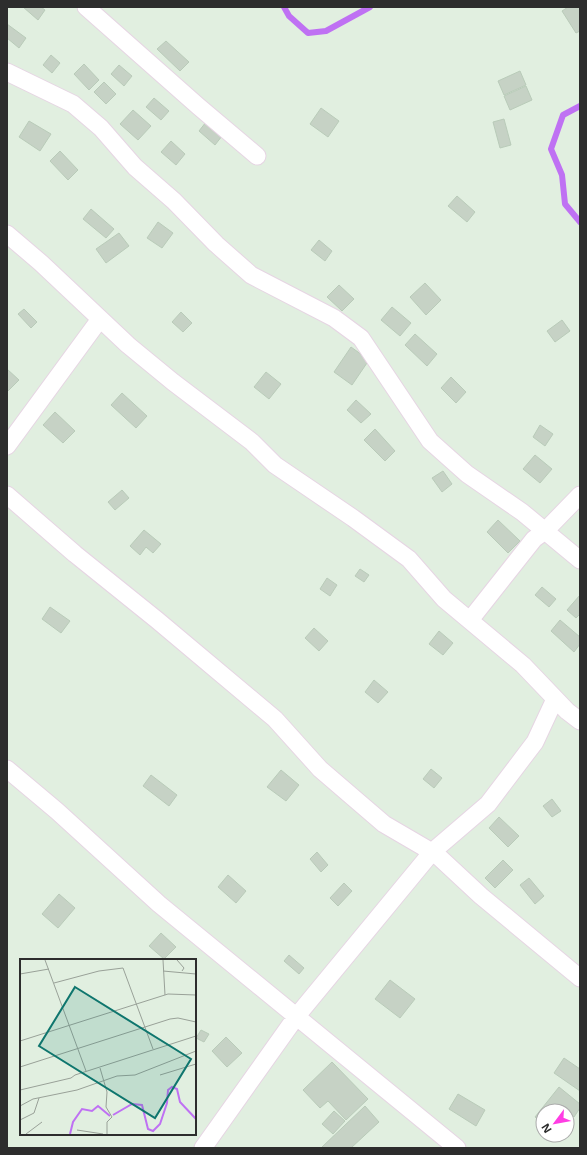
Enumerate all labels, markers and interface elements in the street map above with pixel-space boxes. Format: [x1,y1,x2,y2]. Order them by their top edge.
inset map [20,959,196,1135]
north arrow [535,1103,575,1143]
text: N [537,1121,555,1136]

